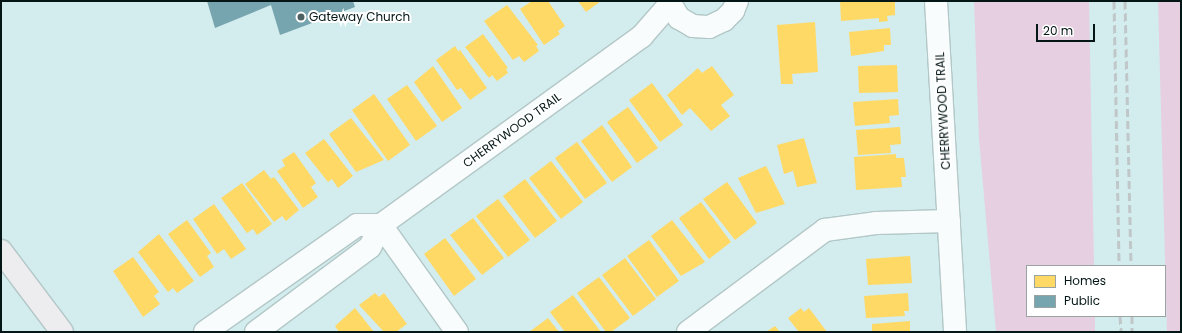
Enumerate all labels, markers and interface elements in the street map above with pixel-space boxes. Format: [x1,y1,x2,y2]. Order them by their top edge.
place label: Gateway Church [309,10,410,24]
marker: Gateway Church [296,12,306,22]
scale bar [1038,16,1097,42]
text: 20 m [1043,22,1073,39]
street label: CHERRYWOOD TRAIL [933,52,953,170]
street label: CHERRYWOOD TRAIL [460,90,564,170]
legend [1026,265,1166,317]
text: Homes [1064,272,1106,289]
text: Public [1064,292,1100,309]

